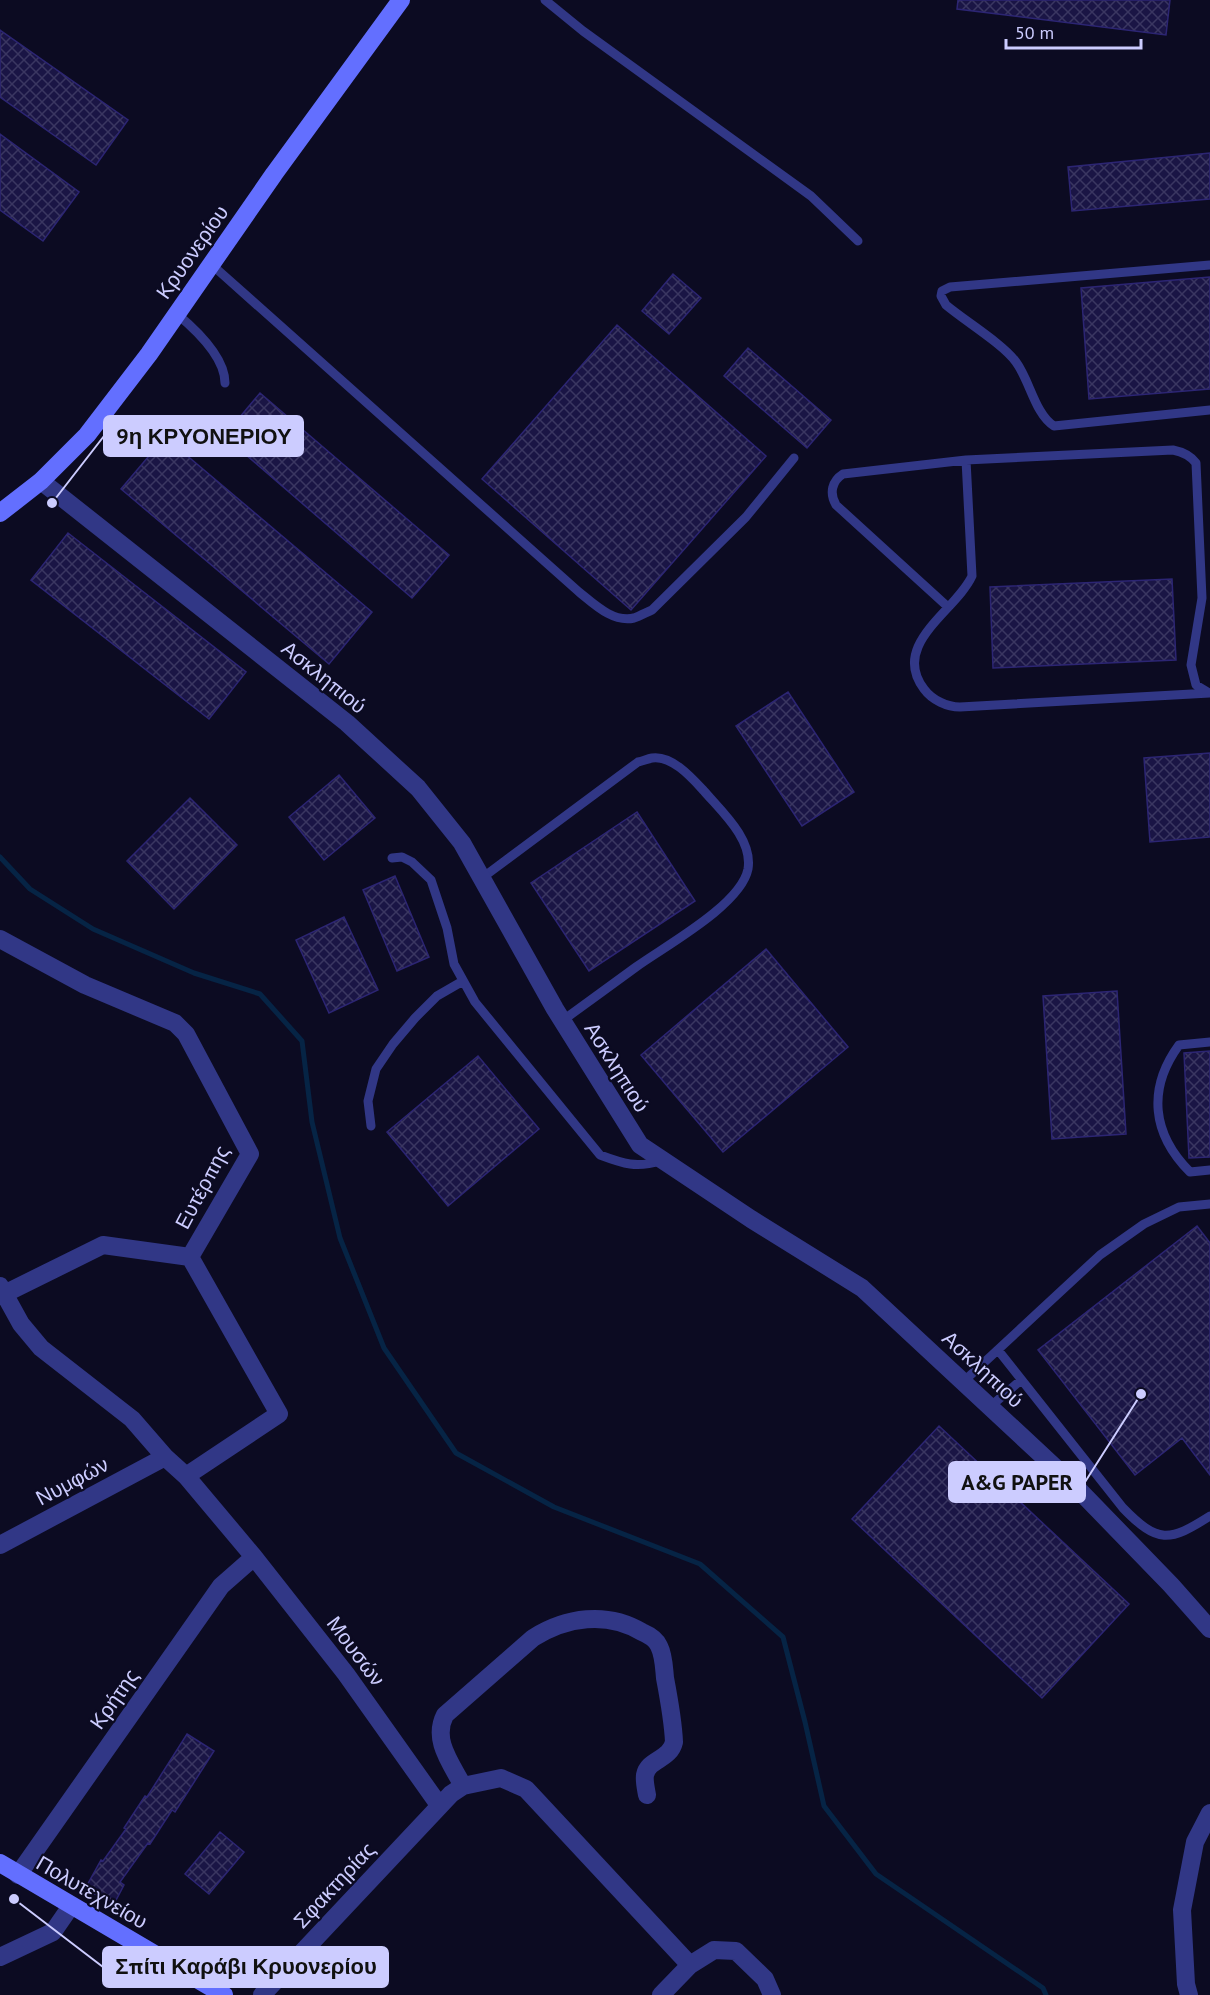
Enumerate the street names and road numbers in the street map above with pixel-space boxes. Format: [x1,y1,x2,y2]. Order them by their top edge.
street label: Κρυονερίου [150,200,234,304]
street label: Ασκληπιού [276,635,372,719]
street label: Ασκληπιού [579,1017,655,1117]
street label: Ευτέρπης [169,1141,235,1233]
street label: Ασκληπιού [937,1325,1029,1413]
street label: Νυμφών [31,1451,113,1511]
street label: Μουσών [321,1611,391,1691]
street label: Κρήτης [84,1664,144,1734]
street label: Σφακτηρίας [287,1836,381,1934]
street label: Πολυτεχνείου [31,1849,153,1935]

